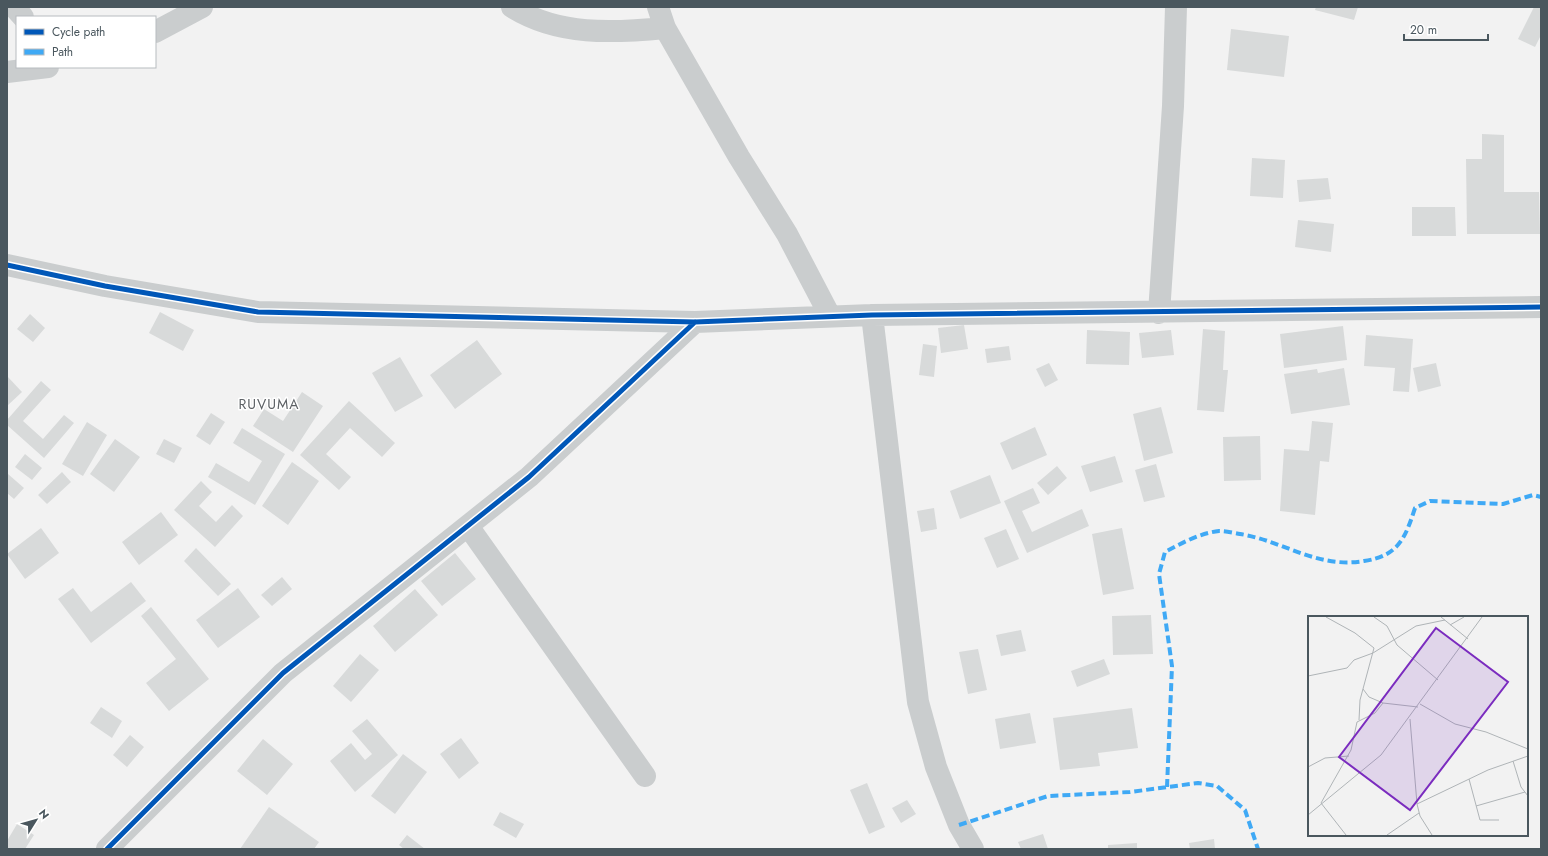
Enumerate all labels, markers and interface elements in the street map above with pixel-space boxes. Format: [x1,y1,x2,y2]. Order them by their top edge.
legend [16,16,156,68]
scale bar [1404,16,1488,42]
text: 20 m [1410,21,1437,39]
text: Cycle path [52,23,105,41]
text: Path [52,43,73,61]
district label: RUVUMA [238,394,300,414]
inset map [1308,616,1528,836]
north arrow [16,800,56,840]
text: N [35,806,53,822]

